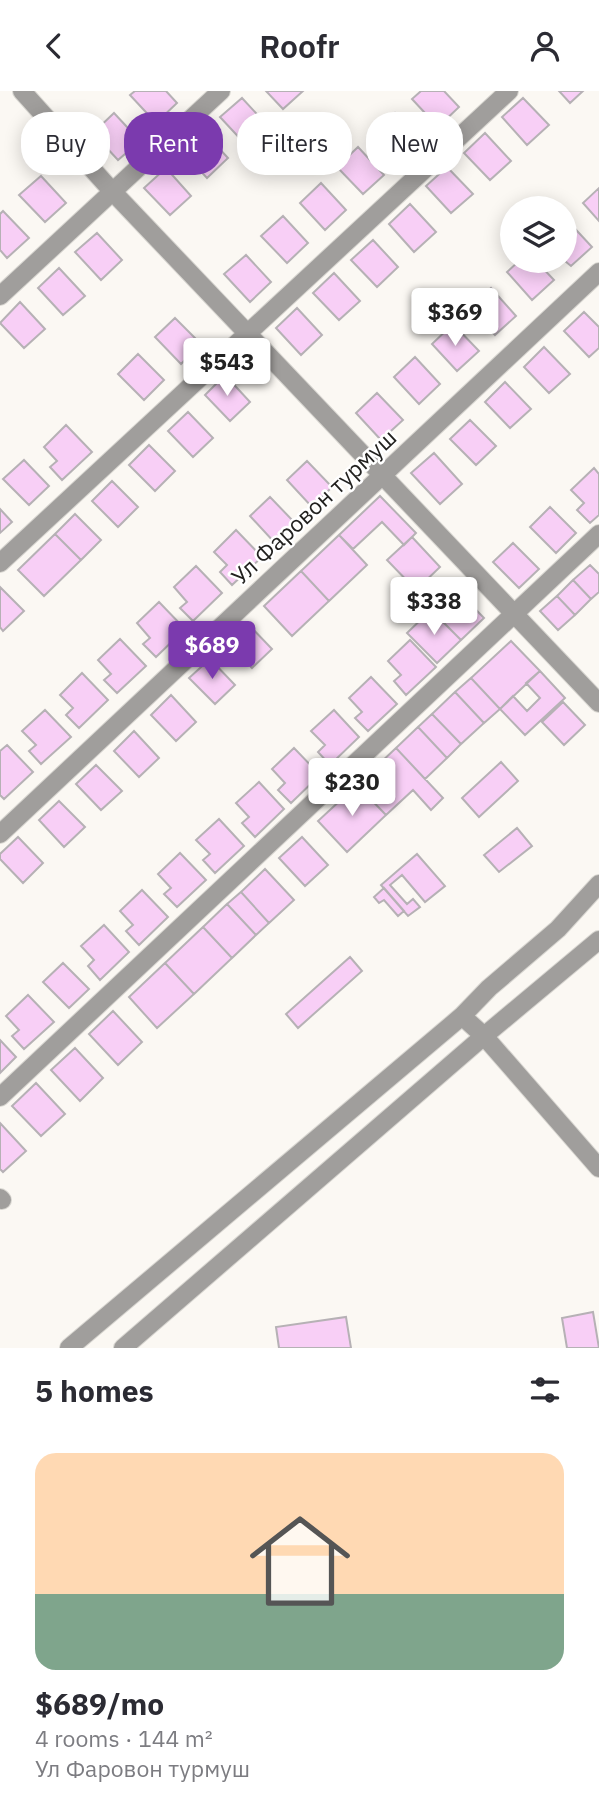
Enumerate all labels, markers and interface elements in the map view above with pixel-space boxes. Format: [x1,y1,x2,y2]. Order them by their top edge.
text: Roofr [259,25,340,67]
icon: back [35,27,73,65]
icon: person [526,27,564,65]
chip: Buy [21,112,110,175]
chip: Rent [124,112,223,175]
chip: Filters [237,112,352,175]
chip: New [366,112,463,175]
map controls [500,196,577,273]
button: layers [500,196,577,273]
pin: $369 [414,289,496,348]
text: $369 [427,296,483,326]
pin: $543 [186,338,268,398]
text: $543 [199,346,255,376]
street label: Ул Фаровон турмуш [224,422,402,591]
pin: $338 [393,577,475,637]
text: $338 [406,585,462,615]
pin: $689 [171,621,253,681]
text: $689 [184,629,240,659]
pin: $230 [311,759,393,818]
text: $230 [324,766,380,796]
text: 5 homes [35,1371,154,1410]
icon: filters [526,1371,564,1409]
icon: home [237,1498,363,1624]
text: $689/mo [35,1684,164,1723]
text: 4 rooms · 144 m² [35,1723,213,1753]
text: Ул Фаровон турмуш [35,1753,250,1783]

